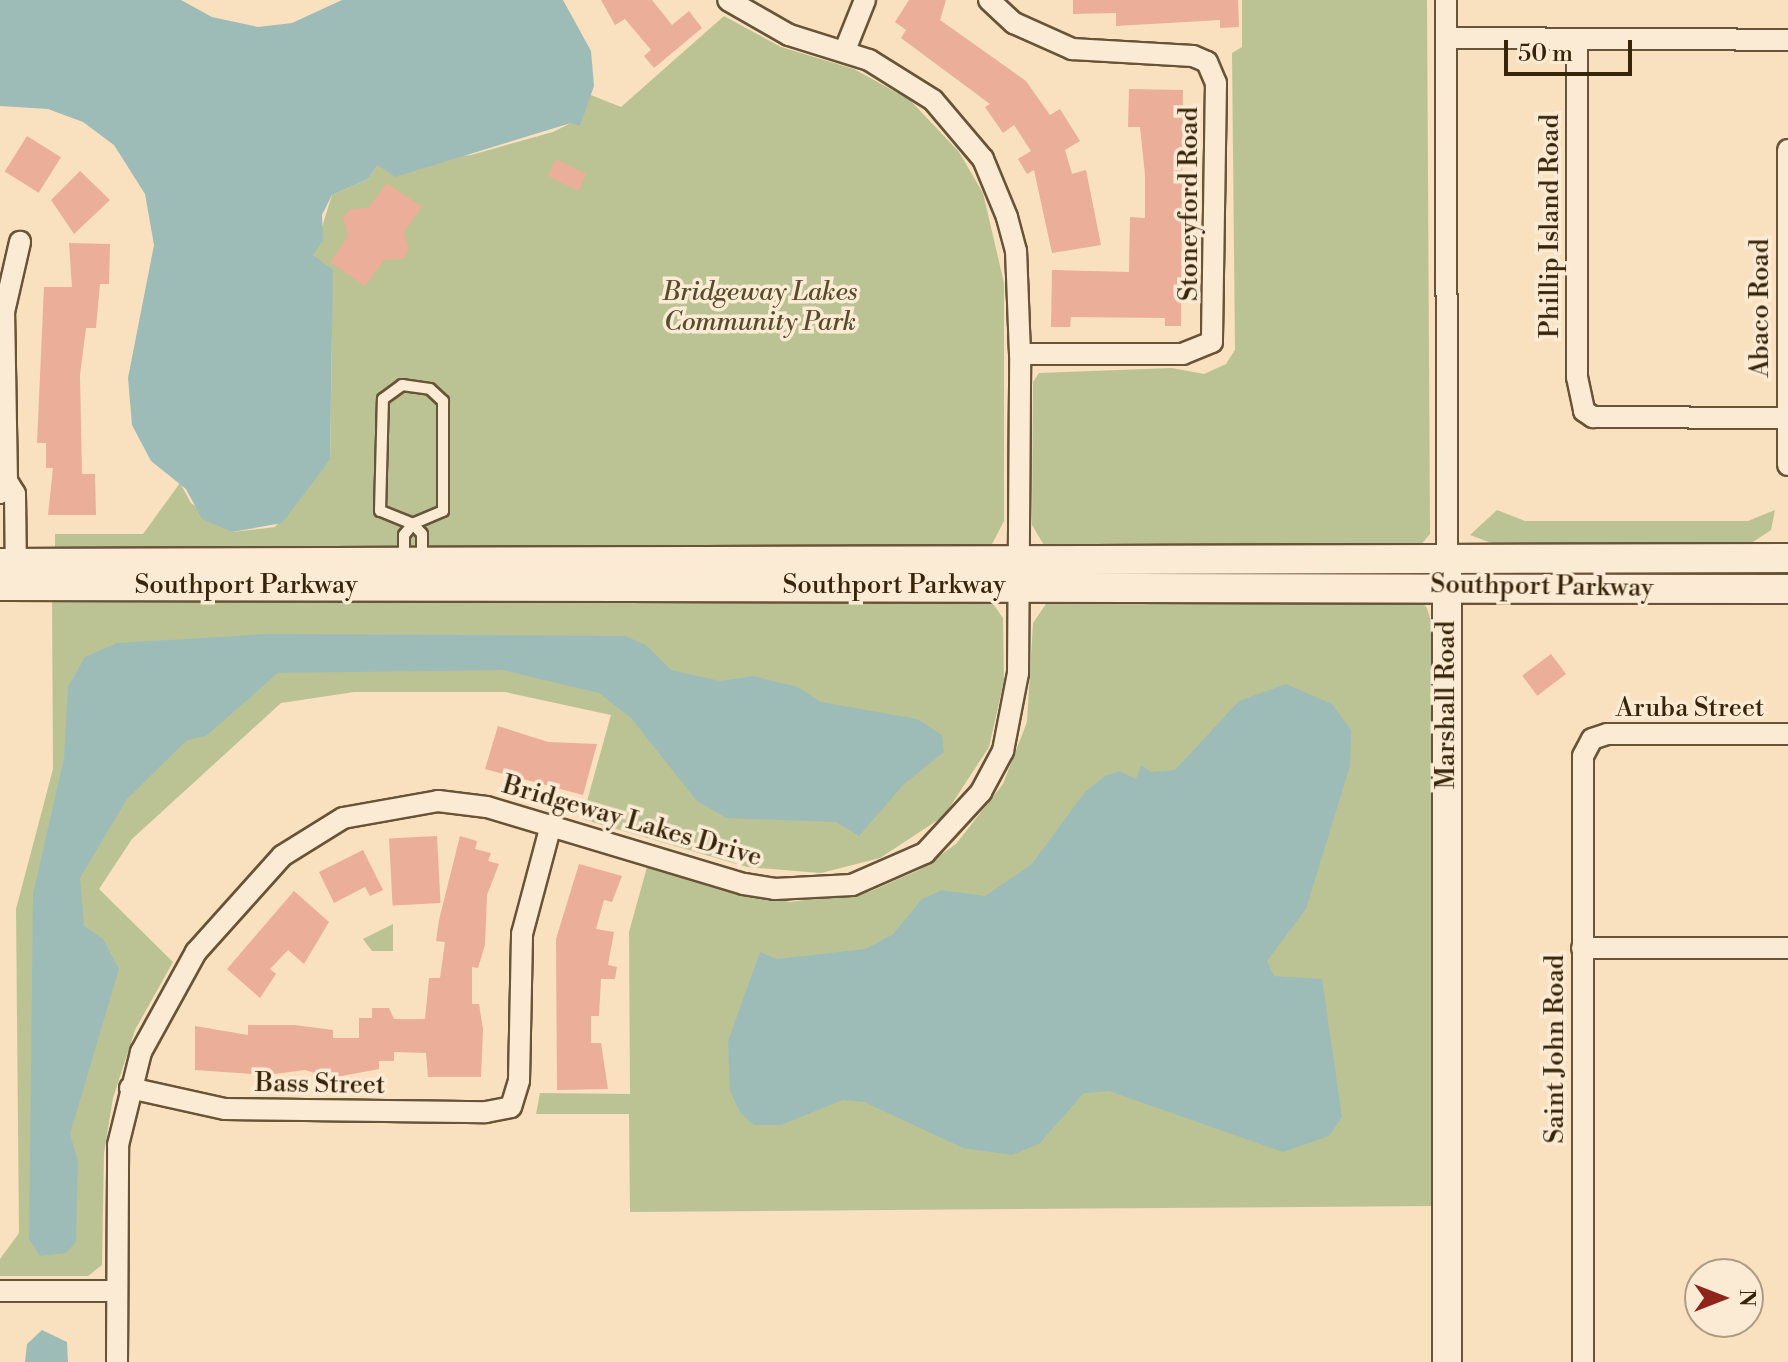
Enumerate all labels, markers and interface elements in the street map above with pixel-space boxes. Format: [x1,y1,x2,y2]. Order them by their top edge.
scale bar [1508,24,1636,74]
text: 50 m [1518,39,1573,69]
street label: Stoneyford Road [1174,107,1206,301]
street label: Phillip Island Road [1535,114,1567,338]
street label: Abaco Road [1745,239,1777,377]
park label: Bridgeway Lakes Community Park [663,277,857,338]
street label: Southport Parkway [1430,569,1654,605]
street label: Southport Parkway [134,570,358,602]
street label: Southport Parkway [782,570,1006,602]
street label: Marshall Road [1431,621,1463,789]
street label: Aruba Street [1616,693,1764,725]
street label: Bridgeway Lakes Drive [499,770,765,874]
street label: Saint John Road [1540,954,1572,1144]
street label: Bass Street [255,1068,385,1102]
north arrow [1684,1258,1764,1338]
text: N [1733,1289,1760,1307]

